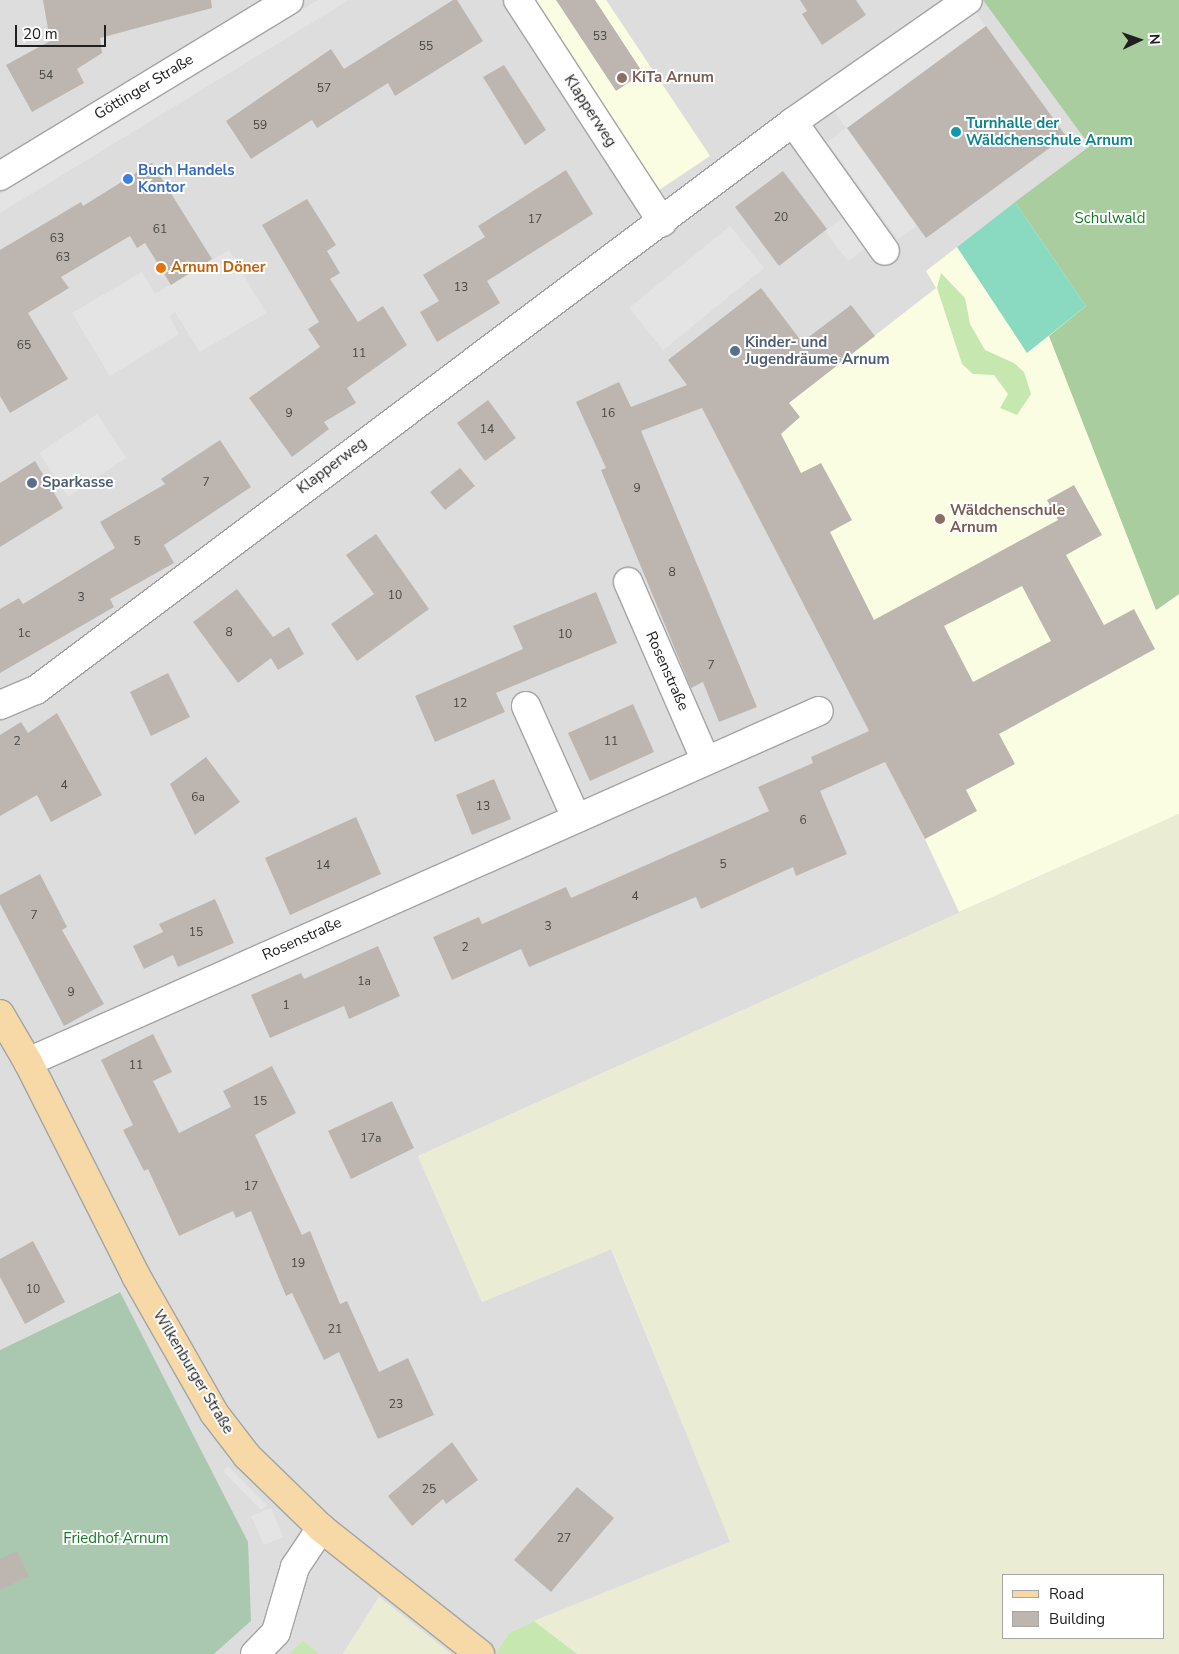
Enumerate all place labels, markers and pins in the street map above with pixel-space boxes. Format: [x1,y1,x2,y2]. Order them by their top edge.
place label: KiTa Arnum [632,69,714,87]
marker: KiTa Arnum [616,72,628,84]
place label: Turnhalle der Wäldchenschule Arnum [966,114,1133,149]
marker: Turnhalle der Wäldchenschule Arnum [950,126,962,138]
place label: Buch Handels Kontor [138,161,235,196]
marker: Buch Handels Kontor [122,173,134,185]
place label: Arnum Döner [171,259,266,277]
marker: Arnum Döner [155,262,167,274]
place label: Kinder- und Jugendräume Arnum [745,333,890,368]
marker: Kinder- und Jugendräume Arnum [729,345,741,357]
place label: Sparkasse [42,474,113,492]
marker: Sparkasse [26,477,38,489]
place label: Wäldchenschule Arnum [950,501,1065,536]
marker: Wäldchenschule Arnum [934,513,946,525]

